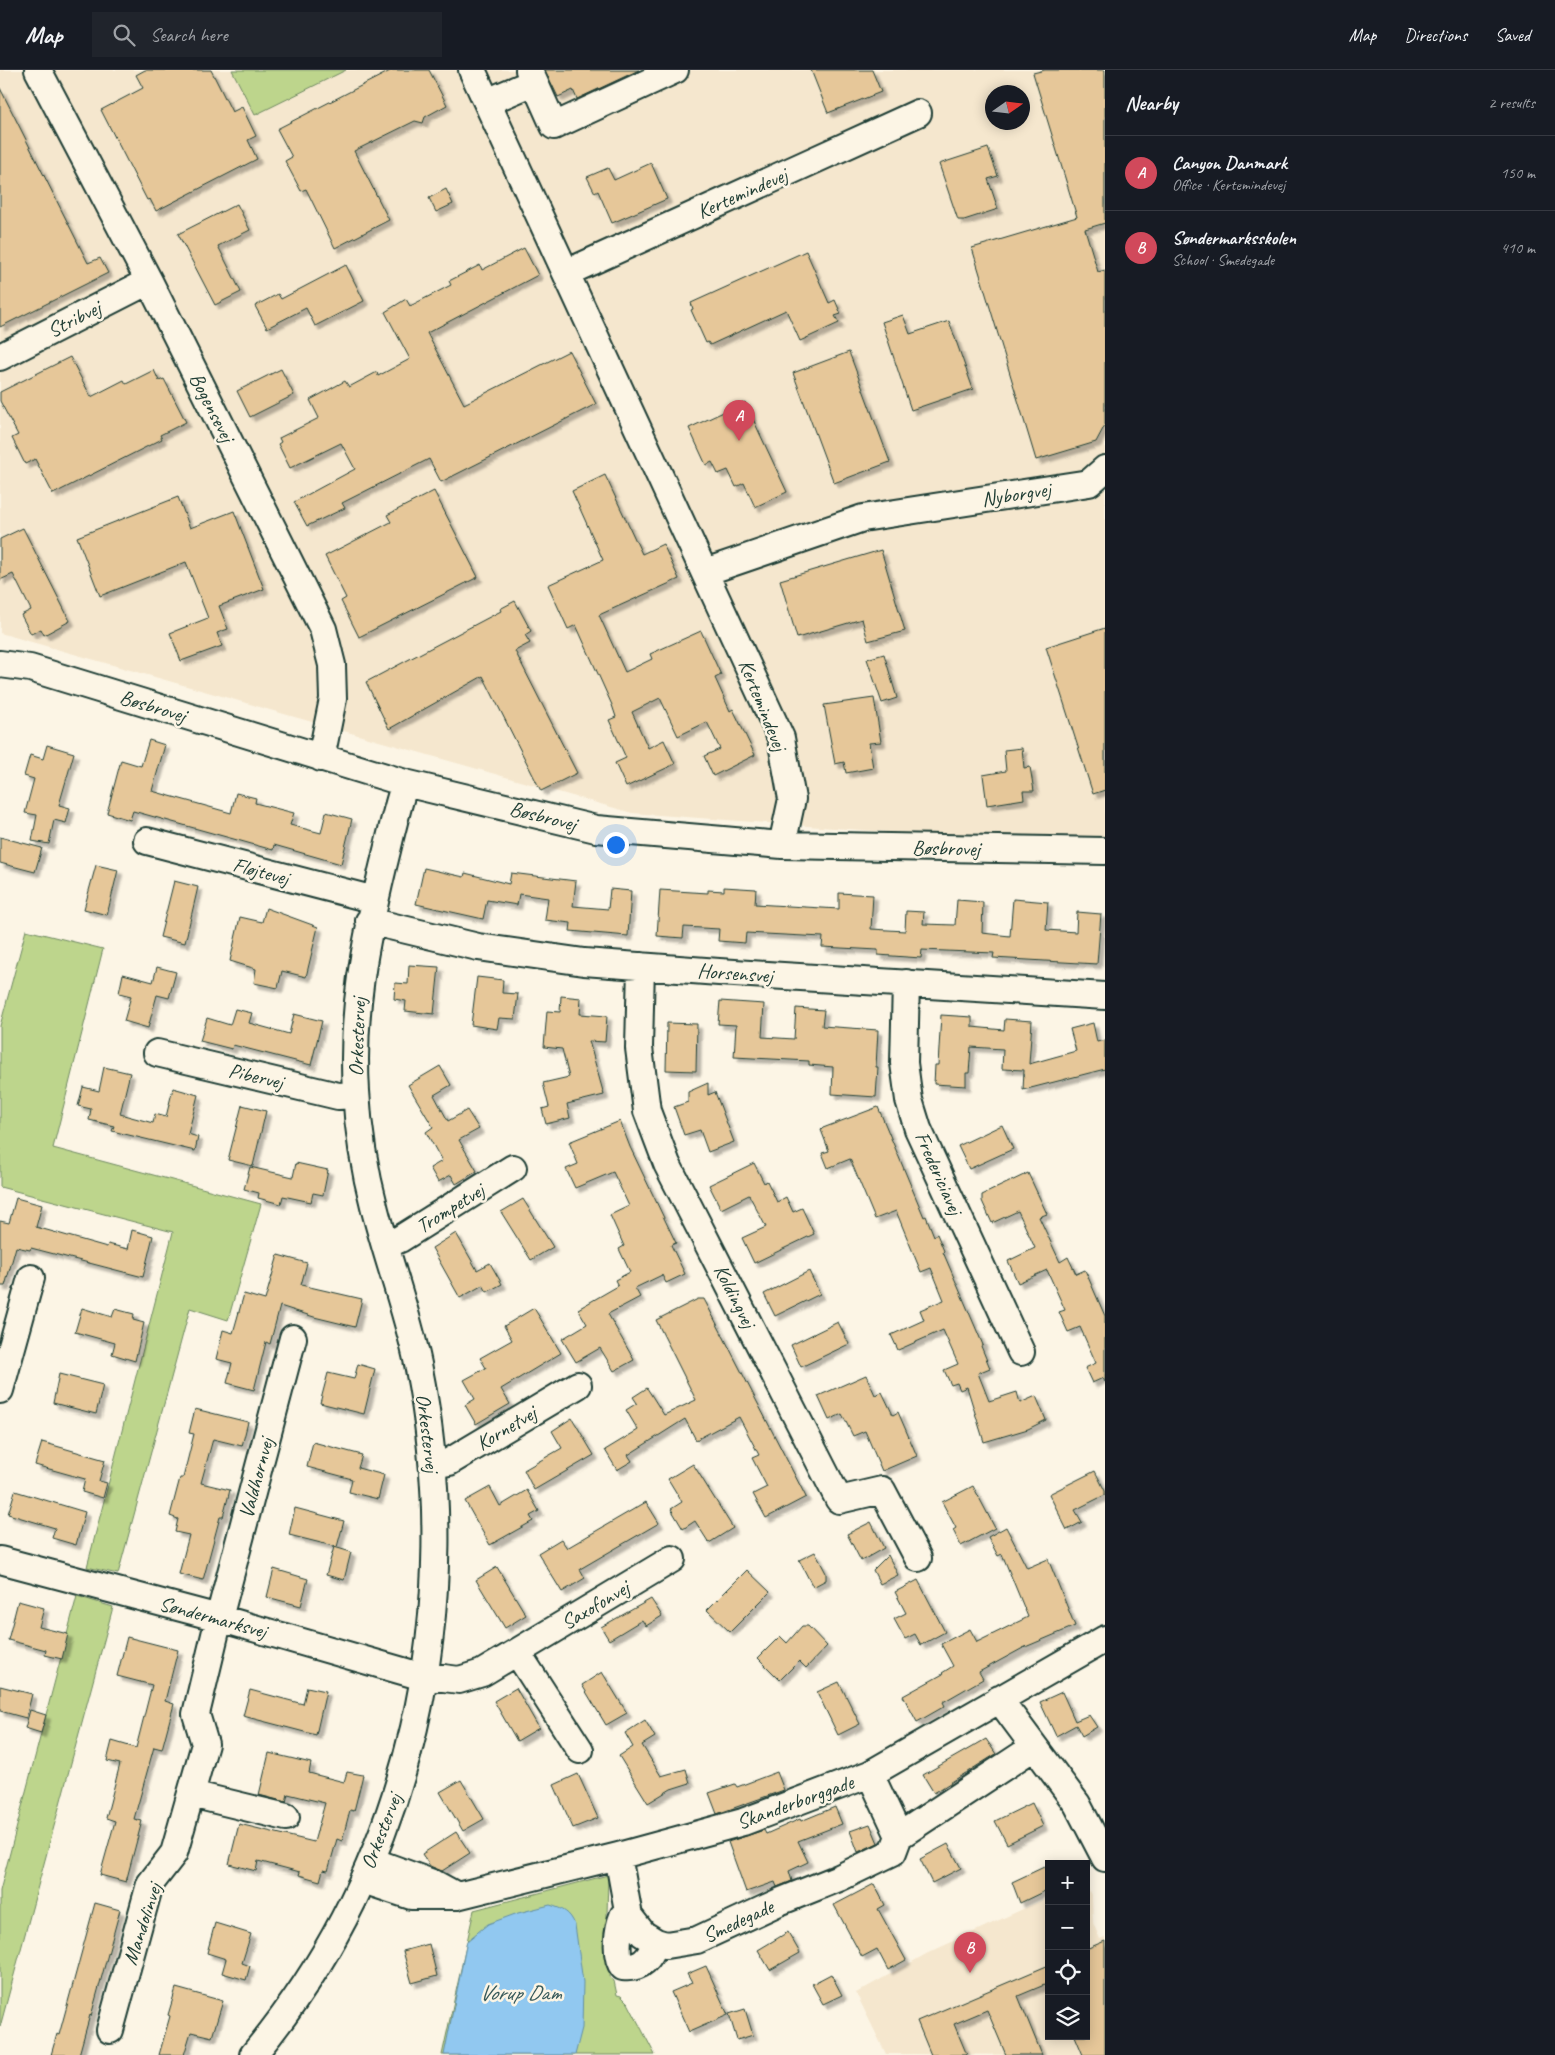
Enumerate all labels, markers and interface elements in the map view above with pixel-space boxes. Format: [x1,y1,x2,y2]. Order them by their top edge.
search box [92,12,442,57]
text: Map [25,20,62,50]
icon: search [110,21,138,49]
text: Search here [150,23,228,47]
text: Map [1349,24,1376,46]
text: Directions [1404,24,1467,46]
text: Saved [1495,24,1530,46]
north arrow [985,85,1030,130]
text: Nearby [1125,90,1178,116]
text: 2 results [1488,93,1535,113]
text: Canyon Danmark [1172,151,1287,175]
street label: Kertemindevej [693,160,794,224]
text: A [1137,163,1145,183]
text: 150 m [1501,163,1535,183]
text: Office · Kertemindevej [1172,175,1285,195]
text: Søndermarksskolen [1172,226,1296,250]
text: B [1137,238,1145,258]
text: 410 m [1501,238,1535,258]
text: School · Smedegade [1172,250,1274,270]
street label: Stribvej [43,293,107,343]
street label: Bogensevej [184,368,242,448]
pin: A [723,400,755,441]
street label: Nyborgvej [980,475,1055,512]
street label: Kertemindevej [733,656,794,757]
street label: Bøsbrovej [117,684,192,729]
street label: Bøsbrovej [507,795,582,837]
your location [603,832,629,858]
street label: Bøsbrovej [912,834,983,862]
street label: Fløjtevej [230,851,295,892]
street label: Horsensvej [696,957,776,989]
street label: Orkestervej [343,994,371,1077]
street label: Pibervej [226,1057,289,1096]
street label: Fredericiavej [909,1127,970,1221]
street label: Trompetvej [411,1176,491,1239]
street label: Koldingvej [708,1260,763,1334]
street label: Orkestervej [410,1392,446,1476]
street label: Kornetvej [471,1399,543,1456]
street label: Valdhornvej [233,1432,280,1521]
street label: Saxofonvej [556,1573,636,1635]
street label: Søndermarksvej [156,1590,272,1645]
street label: Skanderborggade [733,1768,858,1835]
street label: Orkestervej [355,1787,408,1873]
map controls [1045,1860,1090,2040]
button: + [1045,1860,1090,1905]
street label: Mandolinvej [117,1877,168,1968]
street label: Smedegade [699,1892,779,1949]
button: − [1045,1905,1090,1950]
pin: B [954,1932,986,1973]
button: locate [1045,1950,1090,1995]
water label: Vorup Dam [479,1979,562,2007]
button: layers [1045,1995,1090,2040]

